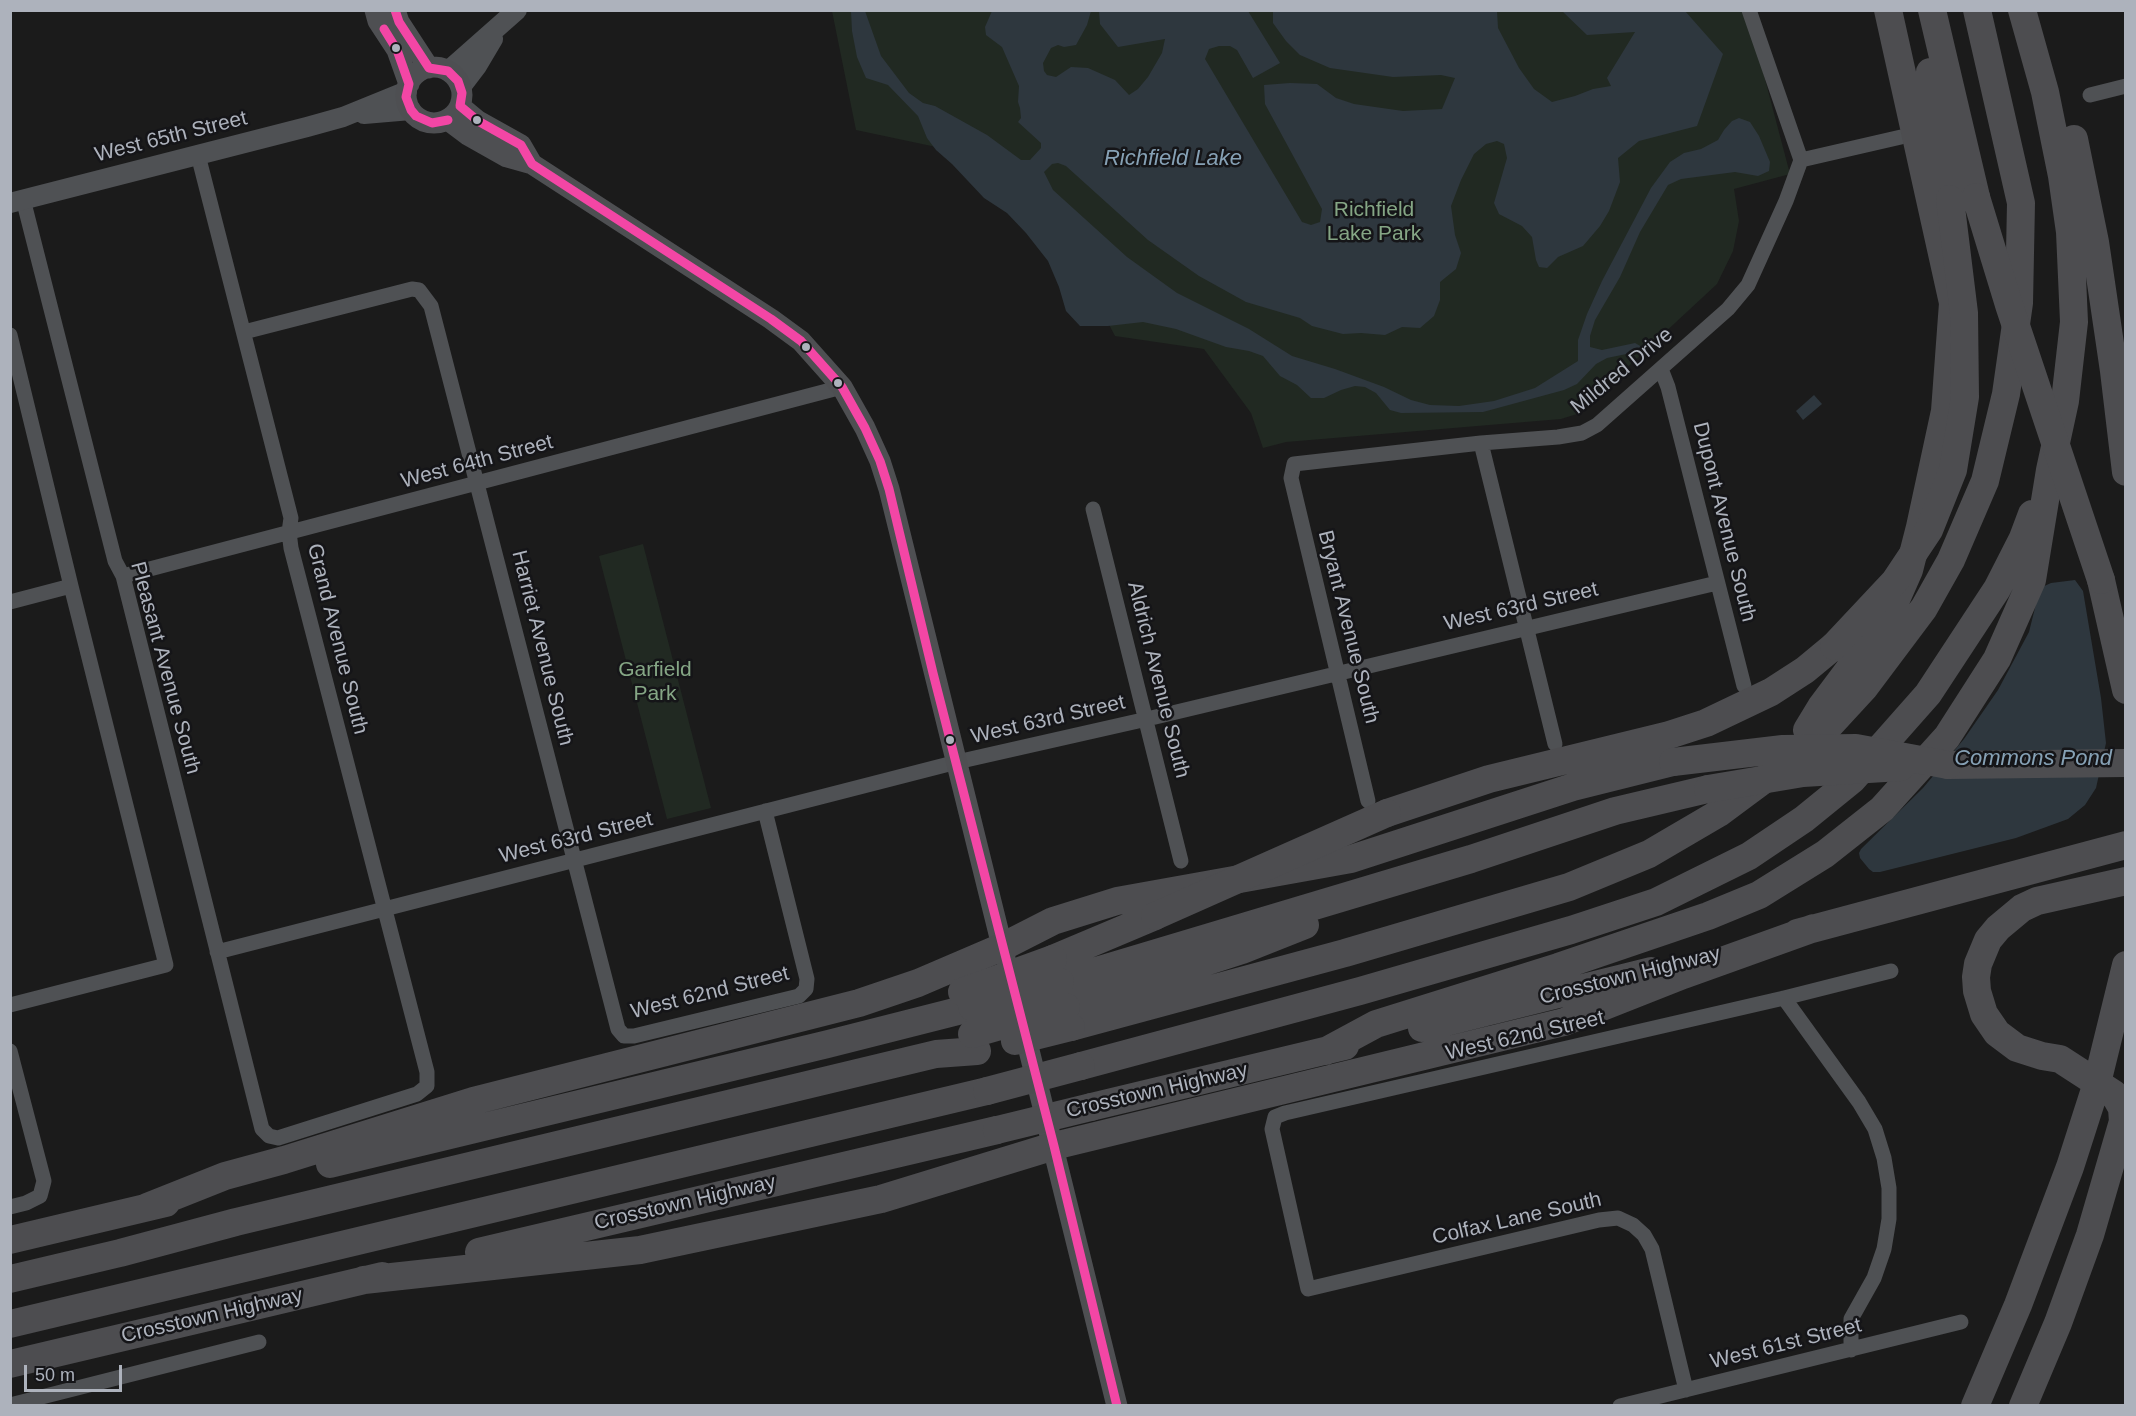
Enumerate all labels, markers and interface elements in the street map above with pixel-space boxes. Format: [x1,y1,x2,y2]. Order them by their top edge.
unlabelled marker [390,42,402,54]
street label: West 65th Street [92,106,250,168]
unlabelled marker [471,114,483,126]
water label: Richfield Lake [1104,146,1242,172]
park label: Richfield Lake Park [1327,197,1421,247]
street label: Mildred Drive [1566,322,1678,420]
unlabelled marker [800,341,812,353]
unlabelled marker [832,377,844,389]
street label: Dupont Avenue South [1687,419,1761,625]
street label: West 64th Street [398,430,556,494]
street label: Bryant Avenue South [1312,528,1384,726]
street label: Grand Avenue South [301,541,373,737]
street label: Harriet Avenue South [506,548,578,748]
street label: Pleasant Avenue South [124,559,206,777]
street label: West 63rd Street [1442,577,1600,637]
street label: Aldrich Avenue South [1121,579,1195,781]
park label: Garfield Park [618,657,692,707]
street label: West 63rd Street [969,690,1127,750]
unlabelled marker [944,734,956,746]
water label: Commons Pond [1954,746,2112,772]
street label: West 63rd Street [497,807,655,869]
street label: Crosstown Highway [1537,941,1723,1011]
street label: West 62nd Street [628,961,792,1025]
street label: West 62nd Street [1443,1006,1607,1066]
street label: Crosstown Highway [1064,1058,1250,1124]
street label: Crosstown Highway [592,1170,778,1236]
street label: Colfax Lane South [1430,1187,1604,1251]
street label: Crosstown Highway [119,1283,305,1349]
street label: West 61st Street [1708,1313,1864,1375]
scale bar [27,1353,124,1391]
text: 50 m [35,1365,75,1385]

